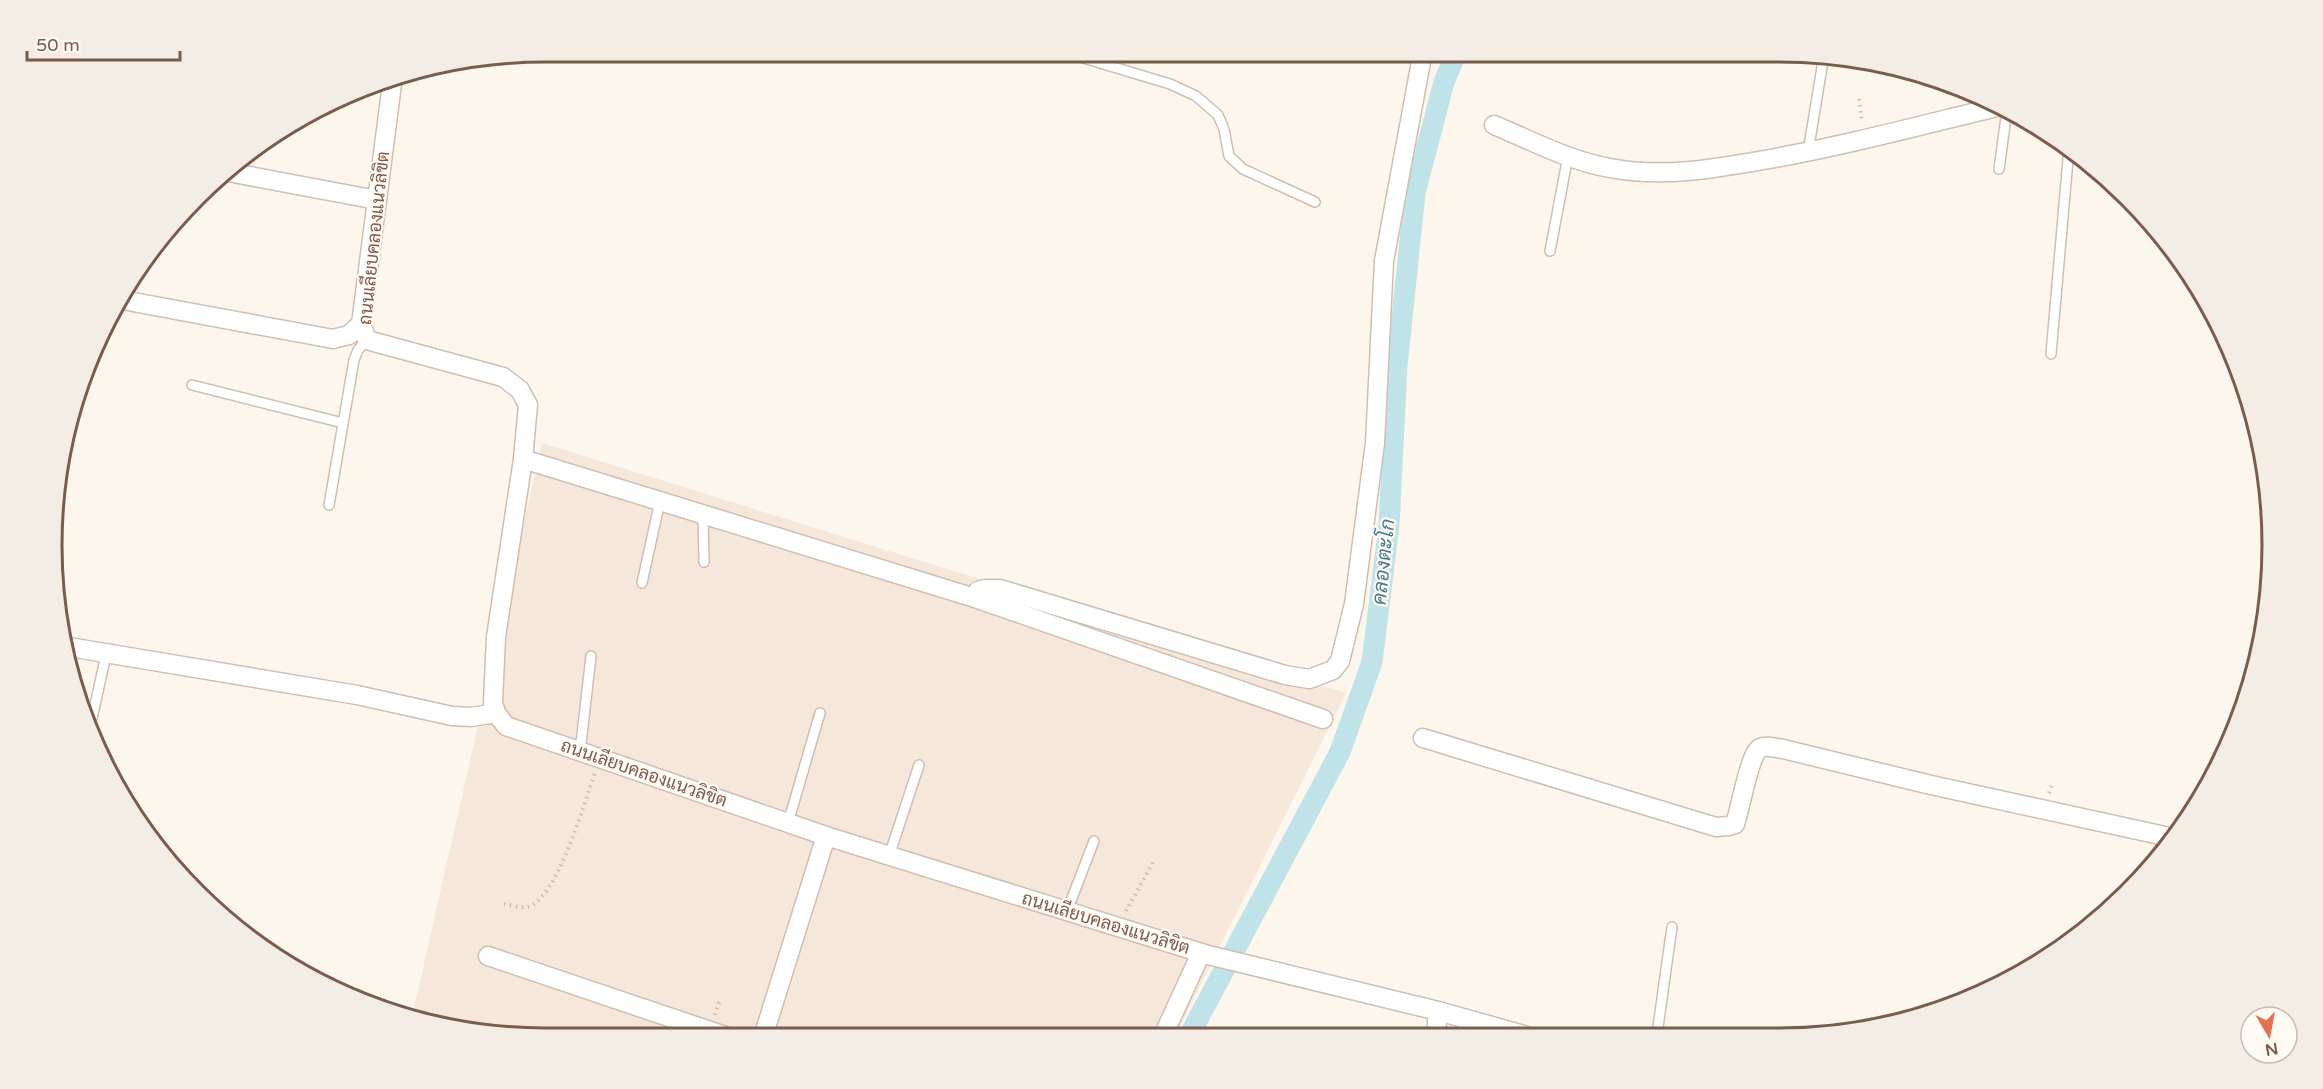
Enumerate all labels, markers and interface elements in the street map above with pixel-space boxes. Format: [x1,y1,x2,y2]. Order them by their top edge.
scale bar [27,24,180,62]
text: 50 m [36,34,80,56]
street label: ถนนเลียบคลองแนวลิขิต [352,150,394,326]
water label: คลองตะโก [1366,518,1400,606]
street label: ถนนเลียบคลองแนวลิขิต [558,732,731,812]
street label: ถนนเลียบคลองแนวลิขิต [1019,885,1193,959]
north arrow [2239,1005,2299,1065]
text: N [2263,1038,2279,1060]

